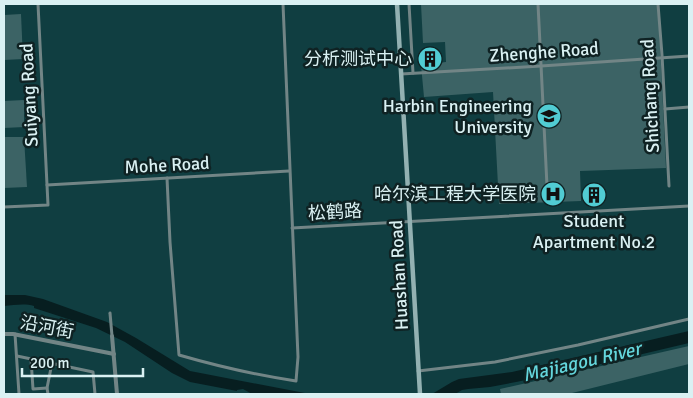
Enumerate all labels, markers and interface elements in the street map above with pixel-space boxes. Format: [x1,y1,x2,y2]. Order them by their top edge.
street label: Zhenghe Road [489,37,599,67]
street label: Shichang Road [636,39,664,153]
street label: Suiyang Road [15,43,43,147]
building icon: 分析测试中心 [417,46,443,72]
place label: 分析测试中心 [304,48,412,70]
place label: Harbin Engineering University [383,95,533,138]
school or university icon: Harbin Engineering University [536,103,562,129]
street label: Mohe Road [124,152,210,178]
hospital icon: 哈尔滨工程大学医院 [540,181,566,207]
building icon: Student Apartment No.2 [581,182,607,208]
place label: 哈尔滨工程大学医院 [374,183,536,205]
street label: 松鹤路 [307,200,363,224]
place label: Student Apartment No.2 [533,210,655,253]
street label: Huashan Road [385,219,413,331]
street label: 沿河街 [18,311,76,343]
water label: Majiagou River [520,336,646,387]
scale bar [22,346,144,378]
text: 200 m [30,354,70,372]

